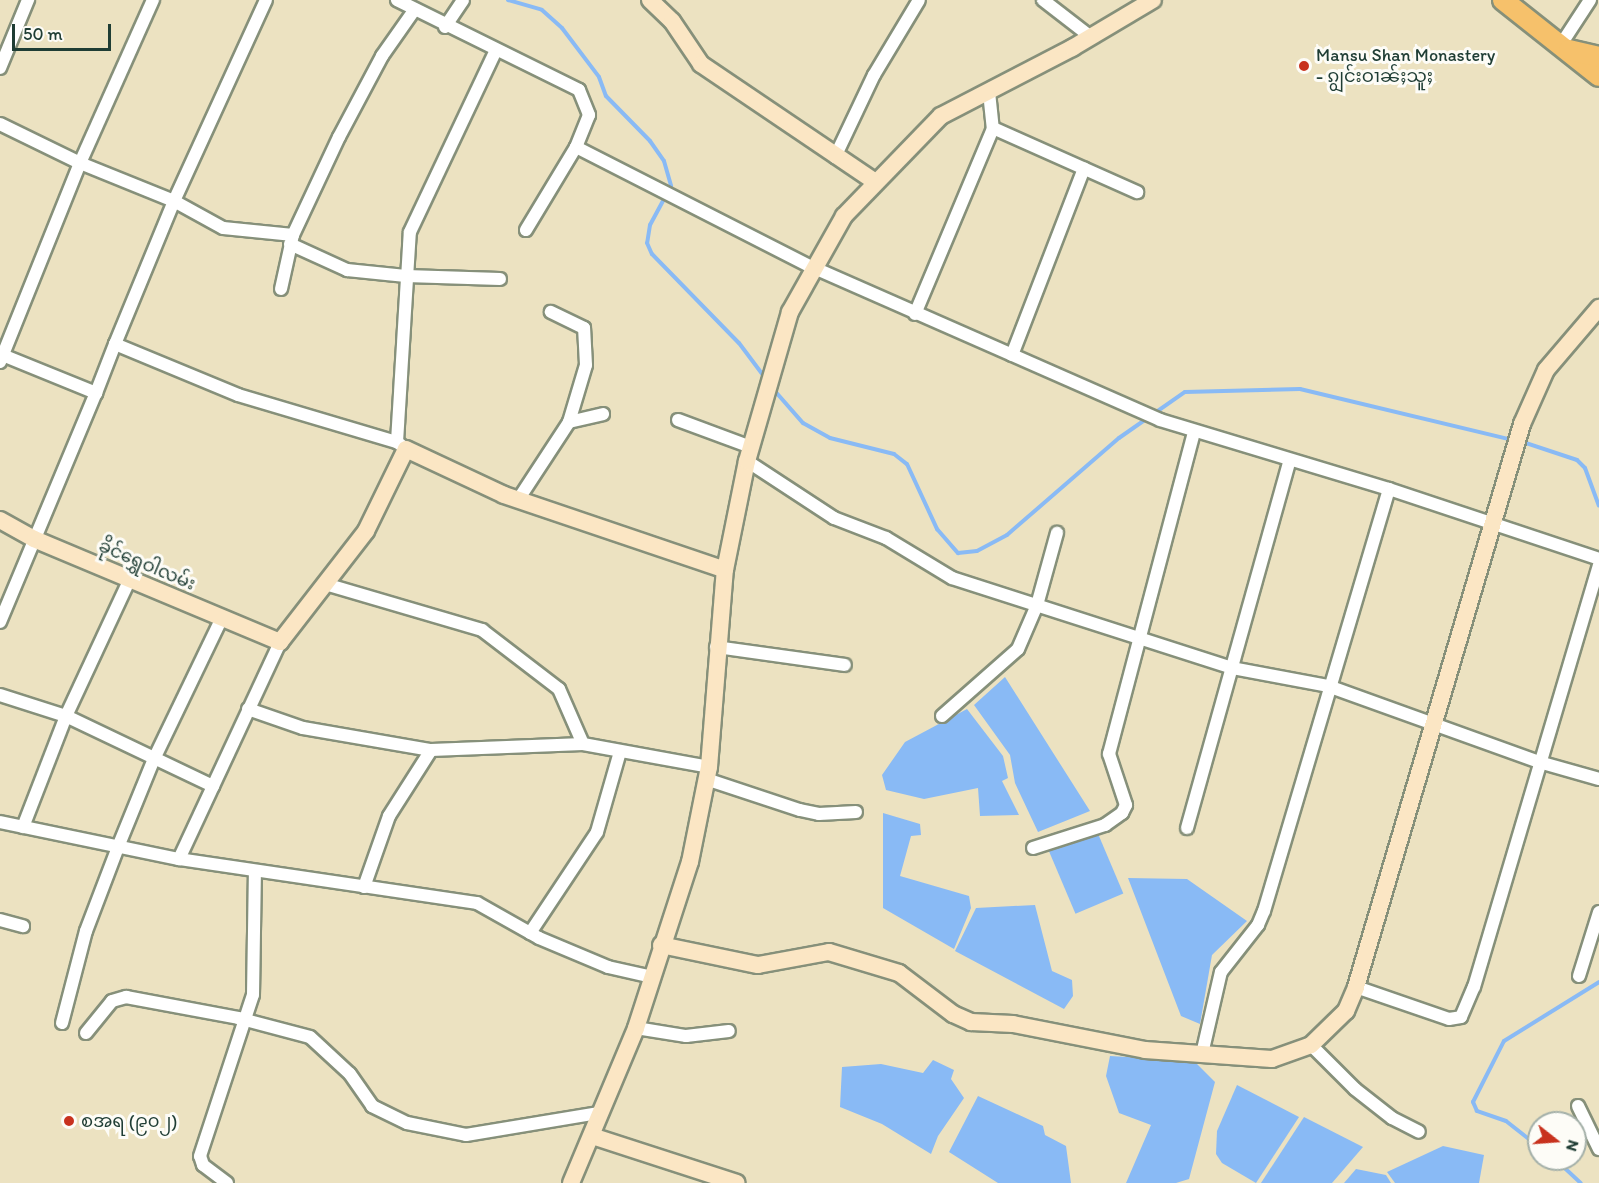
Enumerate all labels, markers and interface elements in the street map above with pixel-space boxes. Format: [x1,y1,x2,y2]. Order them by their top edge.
scale bar [15,12,114,50]
text: 50 m [23,23,63,45]
place label: Mansu Shan Monastery - ၵျွင်းဝၢၼ်ႈသူႈ [1316,45,1496,88]
marker: Mansu Shan Monastery - ၵျွင်းဝၢၼ်ႈသူႈ [1297,59,1311,73]
street label: ခိုင်ရွှေဝါလမ်း [95,535,199,595]
place label: စအရ (၉၀၂) [81,1110,177,1132]
north arrow [1527,1111,1587,1171]
marker: စအရ (၉၀၂) [62,1114,76,1128]
text: N [1562,1138,1583,1154]

